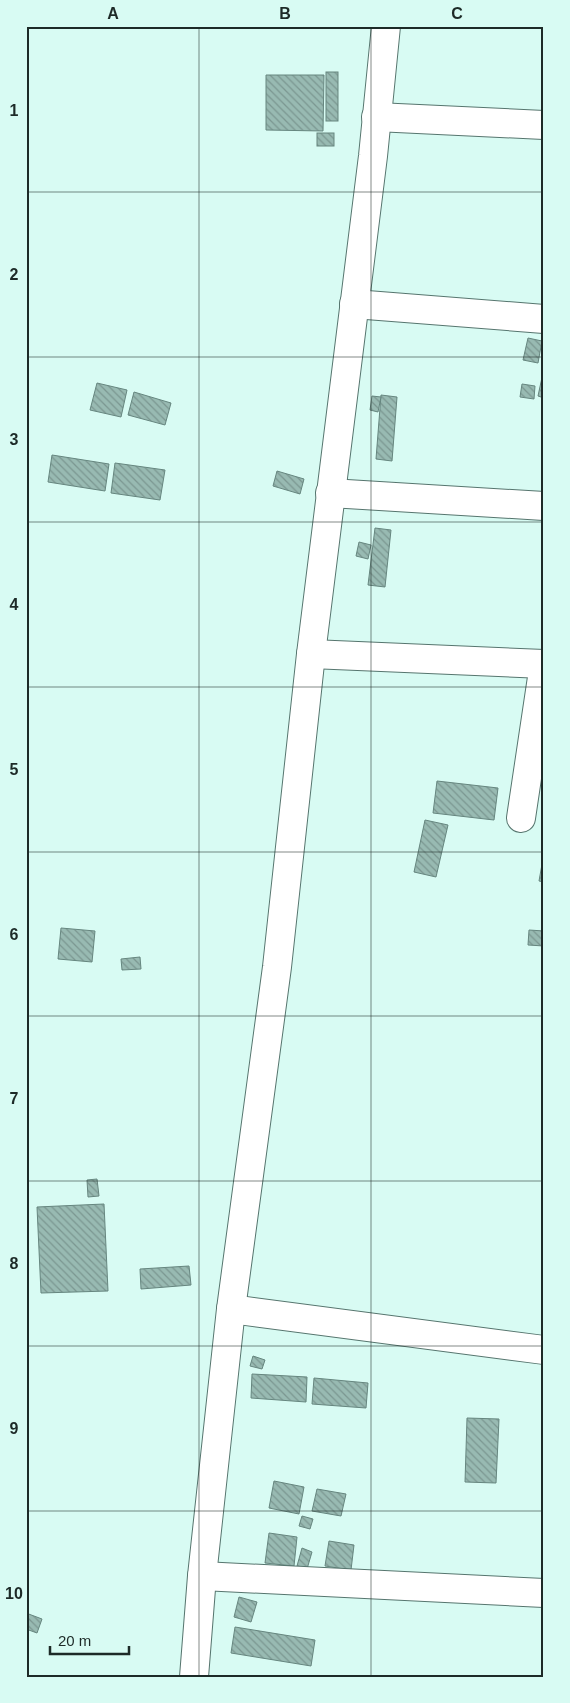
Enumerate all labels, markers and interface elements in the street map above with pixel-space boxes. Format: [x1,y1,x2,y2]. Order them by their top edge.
text: A [107,5,119,22]
text: B [279,5,291,22]
text: C [451,5,463,22]
text: 1 [10,102,19,119]
text: 2 [10,266,19,283]
text: 3 [10,431,19,448]
text: 4 [10,596,19,613]
text: 5 [10,761,19,778]
text: 6 [10,926,19,943]
text: 7 [10,1090,19,1107]
text: 8 [10,1255,19,1272]
text: 9 [10,1420,19,1437]
text: 10 [5,1585,23,1602]
scale bar [50,1623,129,1655]
text: 20 m [58,1632,91,1649]

